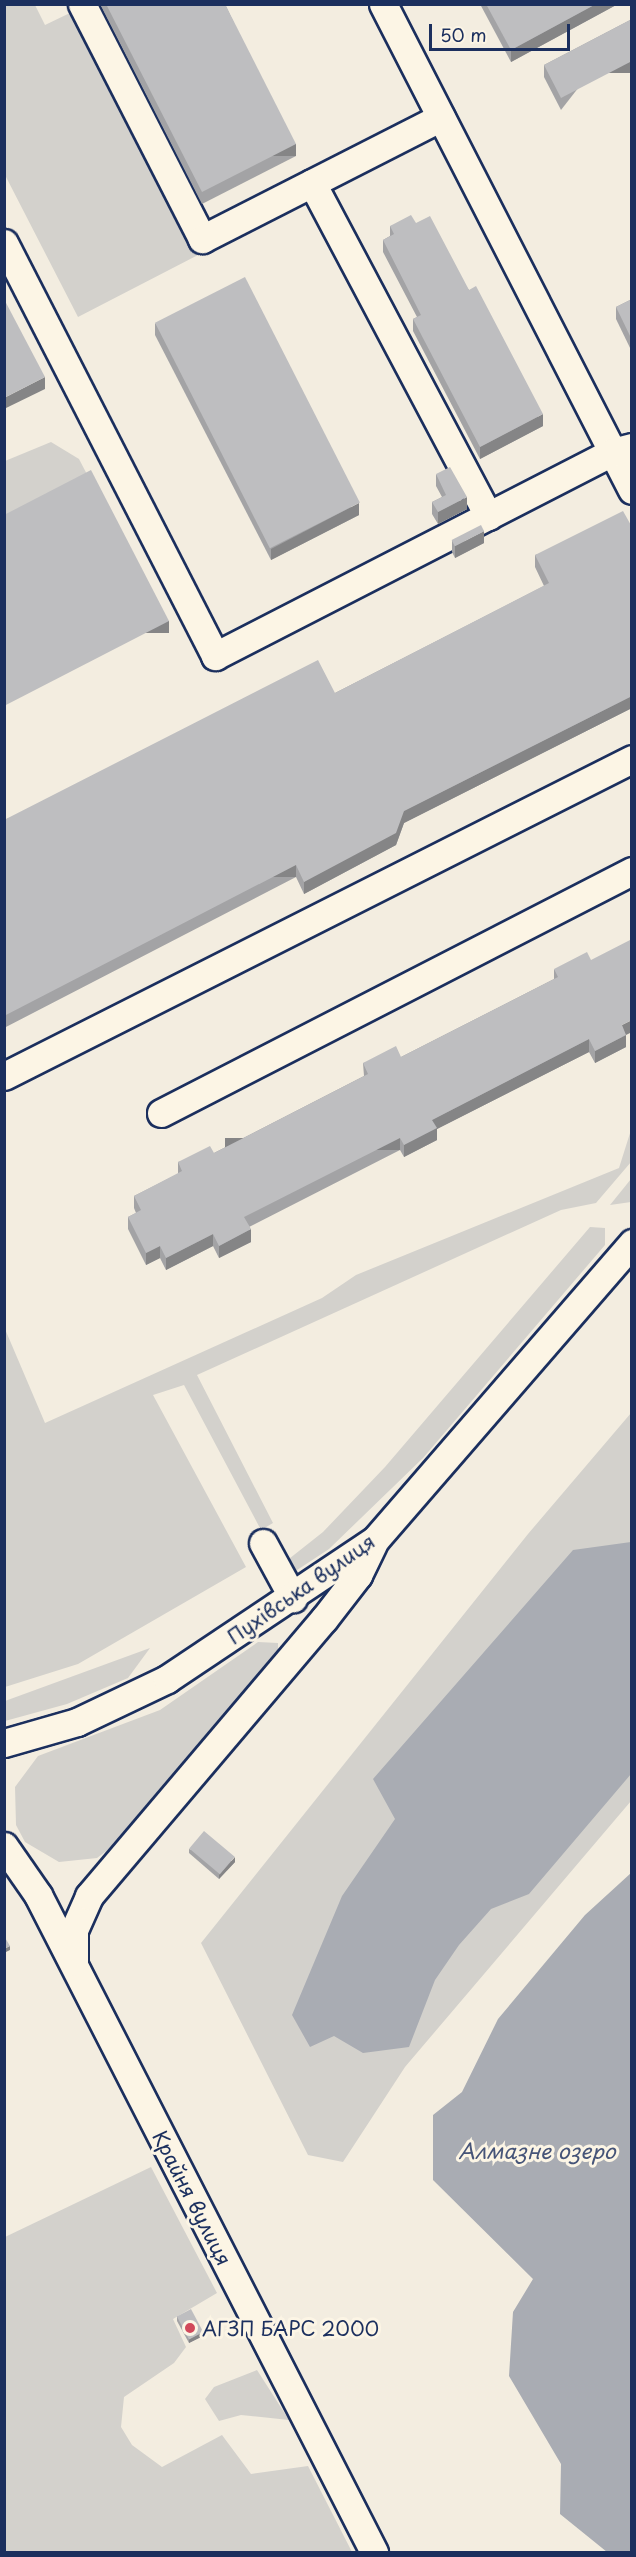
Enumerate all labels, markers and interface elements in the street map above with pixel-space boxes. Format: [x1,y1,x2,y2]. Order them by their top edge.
scale bar [432,12,573,50]
text: 50 m [440,21,487,48]
street label: Пухівська вулиця [222,1529,380,1649]
street label: Крайня вулиця [148,2126,236,2270]
water label: Алмазне озеро [458,2137,616,2163]
place label: АГЗП БАРС 2000 [202,2316,382,2340]
marker: АГЗП БАРС 2000 [183,2321,197,2335]

